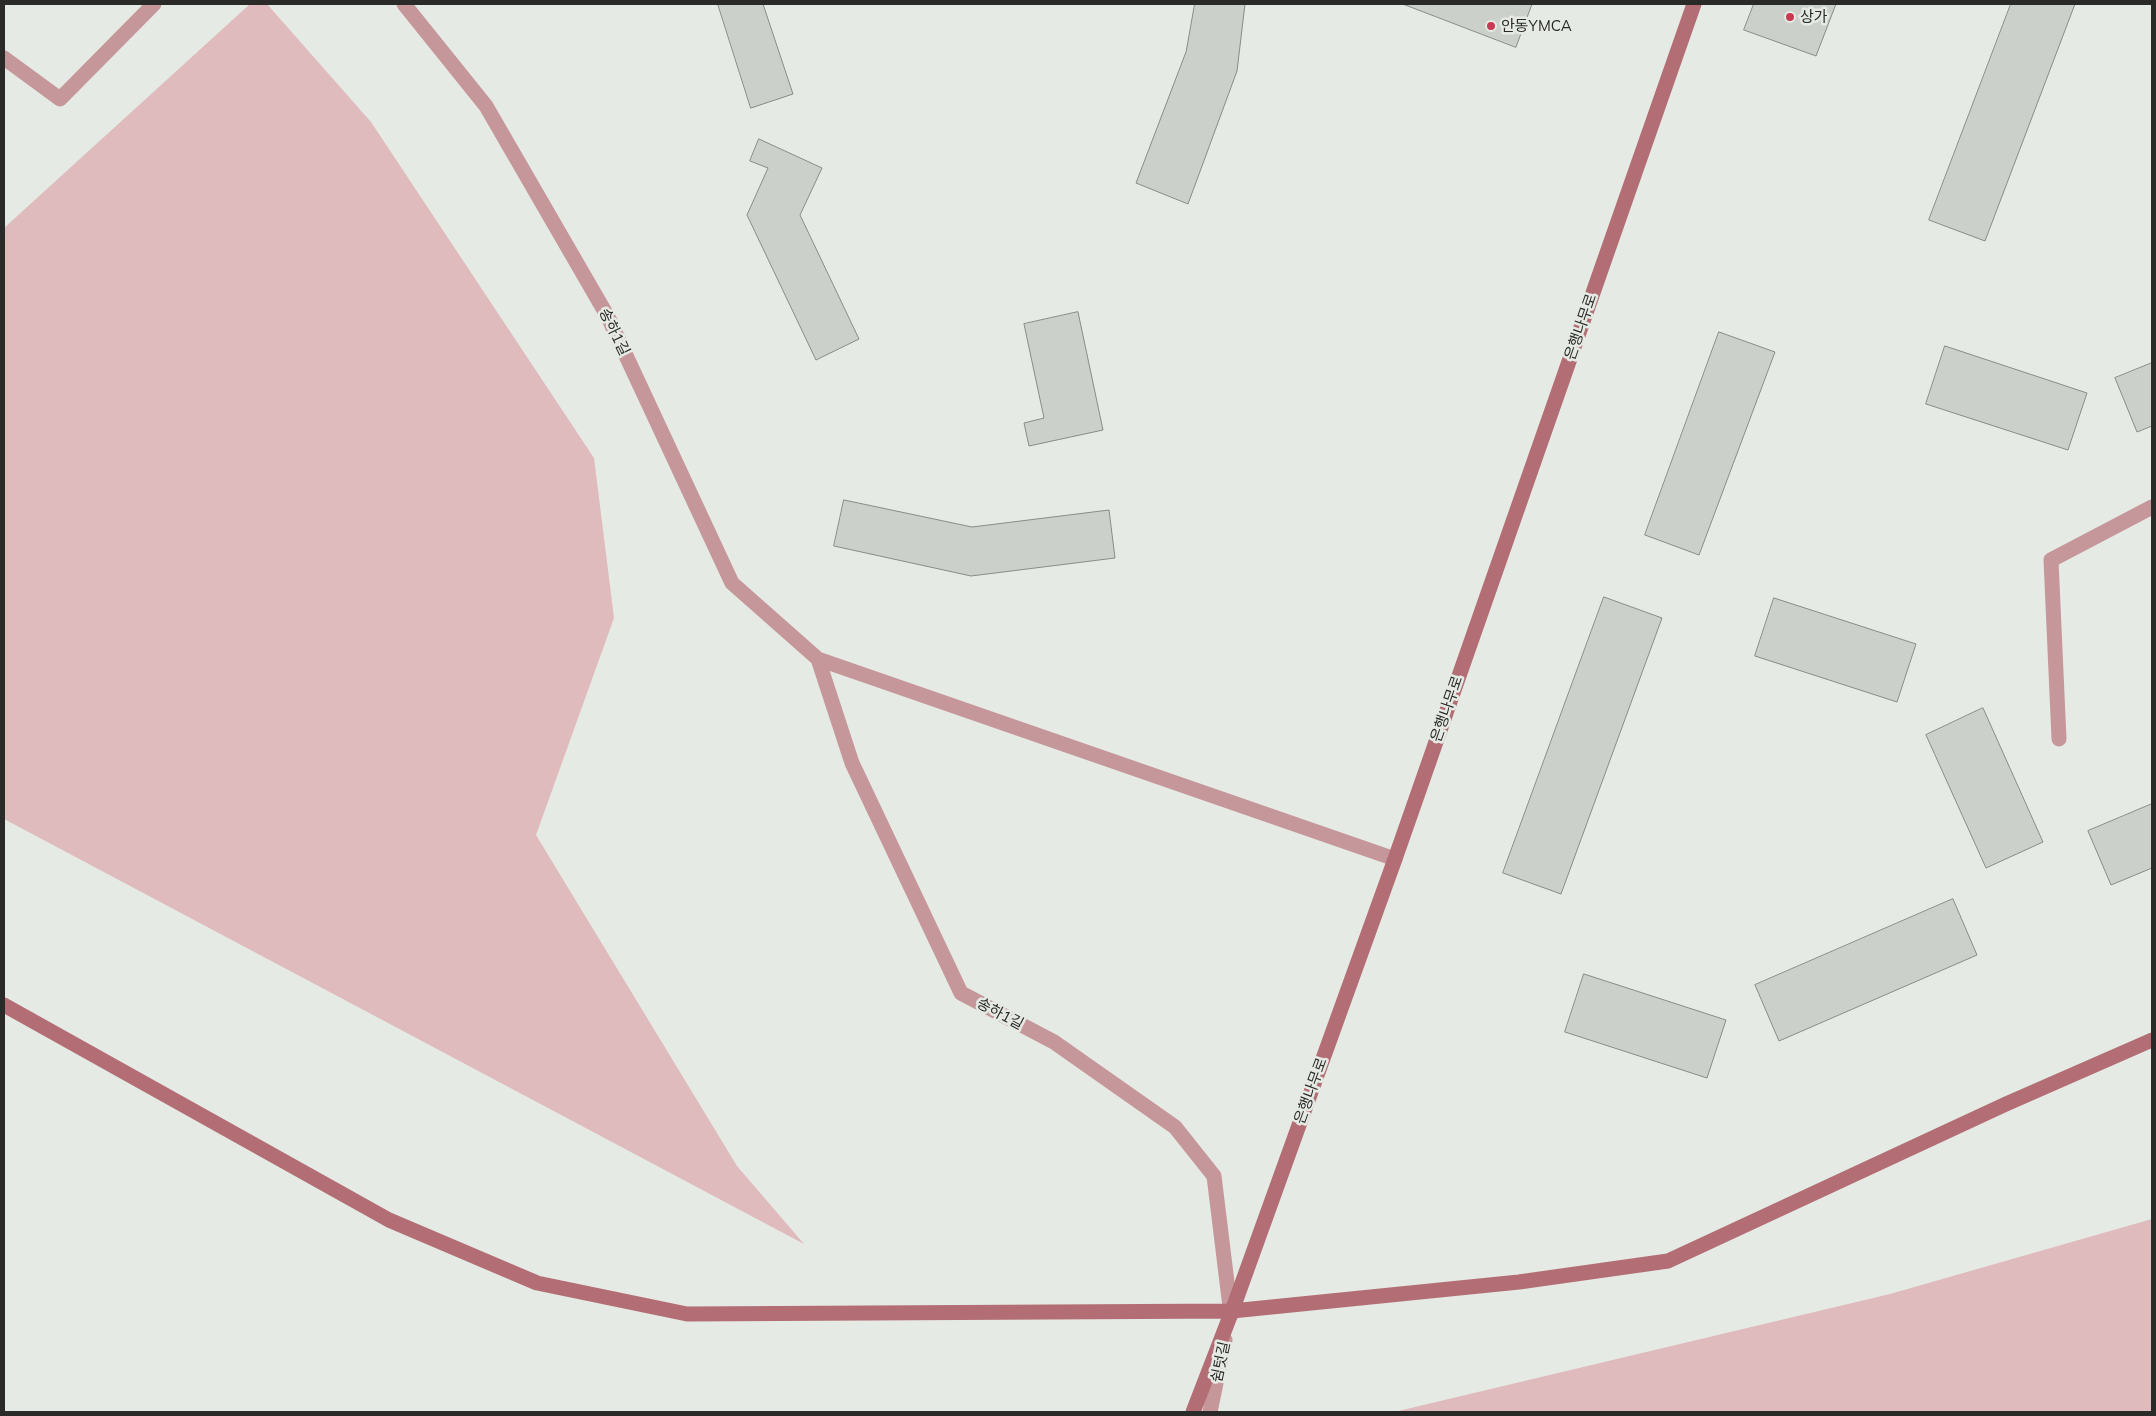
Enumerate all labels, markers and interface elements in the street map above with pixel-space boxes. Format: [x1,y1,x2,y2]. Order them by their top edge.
place label: 상가 [1800,8,1828,26]
marker: 상가 [1784,11,1796,23]
place label: 안동YMCA [1501,17,1572,35]
marker: 안동YMCA [1485,20,1497,32]
street label: 은행나무로 [1561,291,1601,363]
street label: 송하1길 [595,305,633,359]
street label: 은행나무로 [1427,673,1467,745]
street label: 송하1길 [974,994,1026,1034]
street label: 은행나무로 [1291,1056,1331,1126]
street label: 쉼텃길 [1208,1340,1234,1384]

